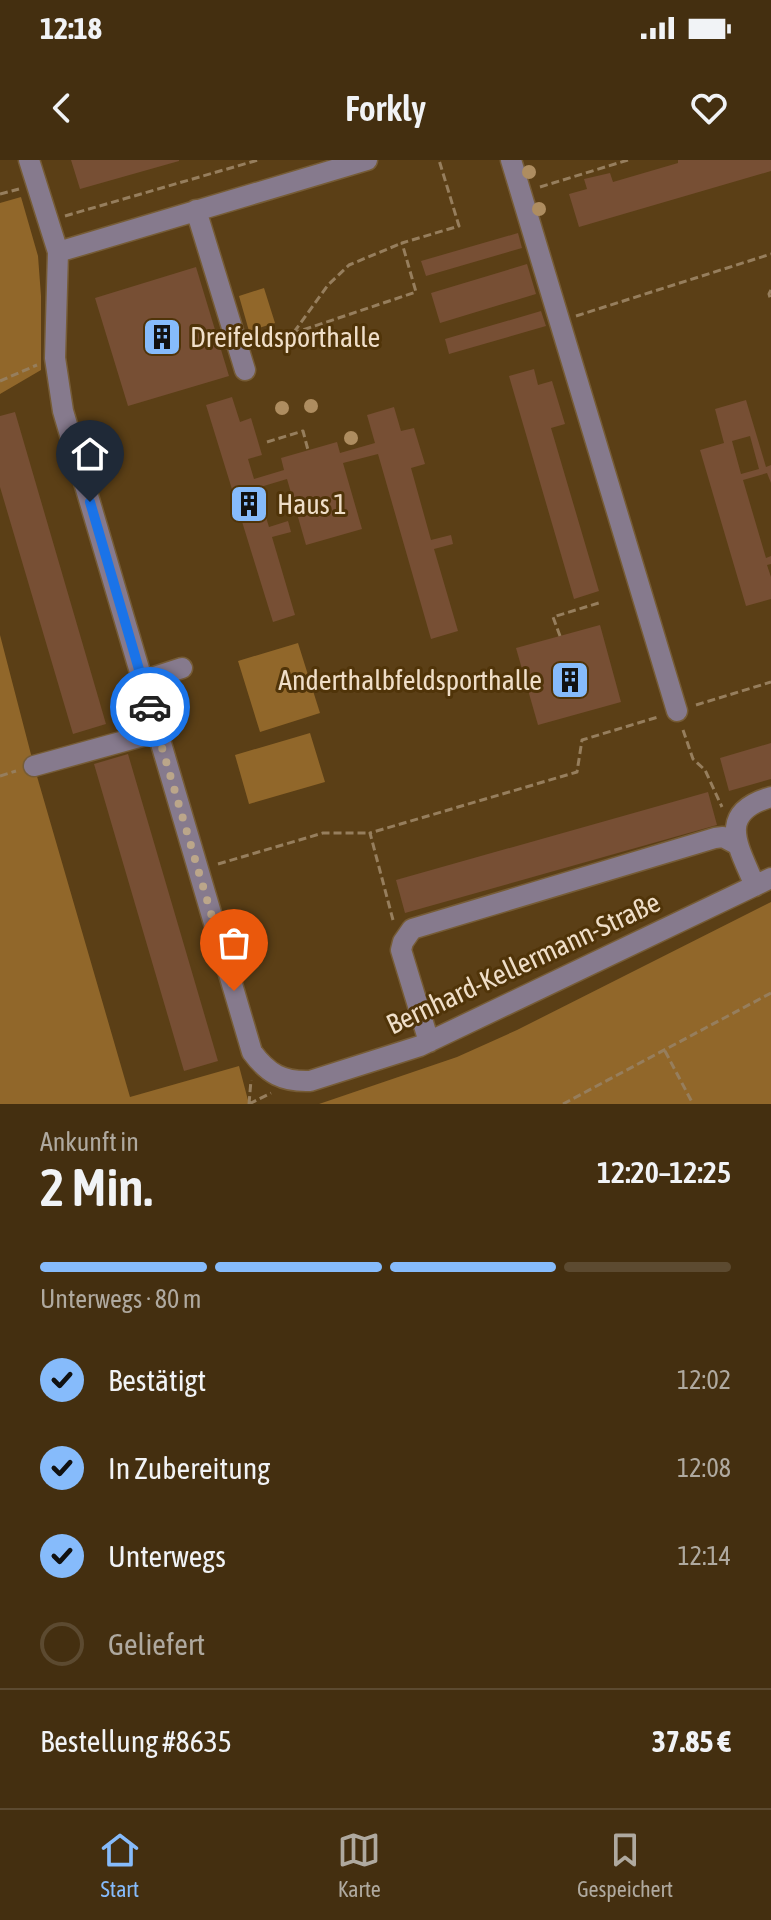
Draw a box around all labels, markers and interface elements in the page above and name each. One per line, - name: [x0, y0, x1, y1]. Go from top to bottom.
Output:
- text: 12:18: [40, 11, 102, 45]
- icon: back: [40, 86, 84, 130]
- icon: heart: [687, 86, 731, 130]
- text: Forkly: [345, 87, 426, 129]
- building icon: Dreifeldsporthalle: [141, 316, 183, 358]
- place label: Dreifeldsporthalle: [190, 321, 380, 353]
- pin: [56, 420, 124, 502]
- icon: home: [68, 432, 112, 476]
- building icon: Haus 1: [228, 483, 270, 525]
- place label: Haus 1: [277, 488, 347, 520]
- building icon: Anderthalbfeldsporthalle: [549, 659, 591, 701]
- place label: Anderthalbfeldsporthalle: [278, 664, 542, 696]
- courier: [110, 667, 190, 747]
- icon: car: [128, 685, 172, 729]
- street label: Bernhard-Kellermann-Straße: [381, 886, 665, 1040]
- pin: [200, 909, 268, 991]
- icon: bag: [212, 921, 256, 965]
- text: Ankunft in: [40, 1127, 139, 1157]
- text: 12:20–12:25: [597, 1155, 731, 1189]
- text: 2 Min.: [40, 1157, 153, 1217]
- text: Unterwegs · 80 m: [40, 1284, 202, 1314]
- icon: check: [40, 1358, 84, 1402]
- text: Bestätigt: [108, 1363, 206, 1397]
- text: 12:02: [677, 1365, 731, 1395]
- icon: check: [40, 1446, 84, 1490]
- text: In Zubereitung: [108, 1451, 270, 1485]
- text: 12:08: [677, 1453, 731, 1483]
- icon: check: [40, 1534, 84, 1578]
- text: Unterwegs: [108, 1539, 226, 1573]
- text: 12:14: [677, 1541, 731, 1571]
- text: Geliefert: [108, 1627, 205, 1661]
- text: Bestellung #8635: [40, 1724, 232, 1758]
- text: 37.85 €: [652, 1724, 731, 1758]
- tab: Start: [98, 1828, 142, 1902]
- tab: Karte: [337, 1828, 381, 1902]
- tab: Gespeichert: [577, 1828, 673, 1902]

